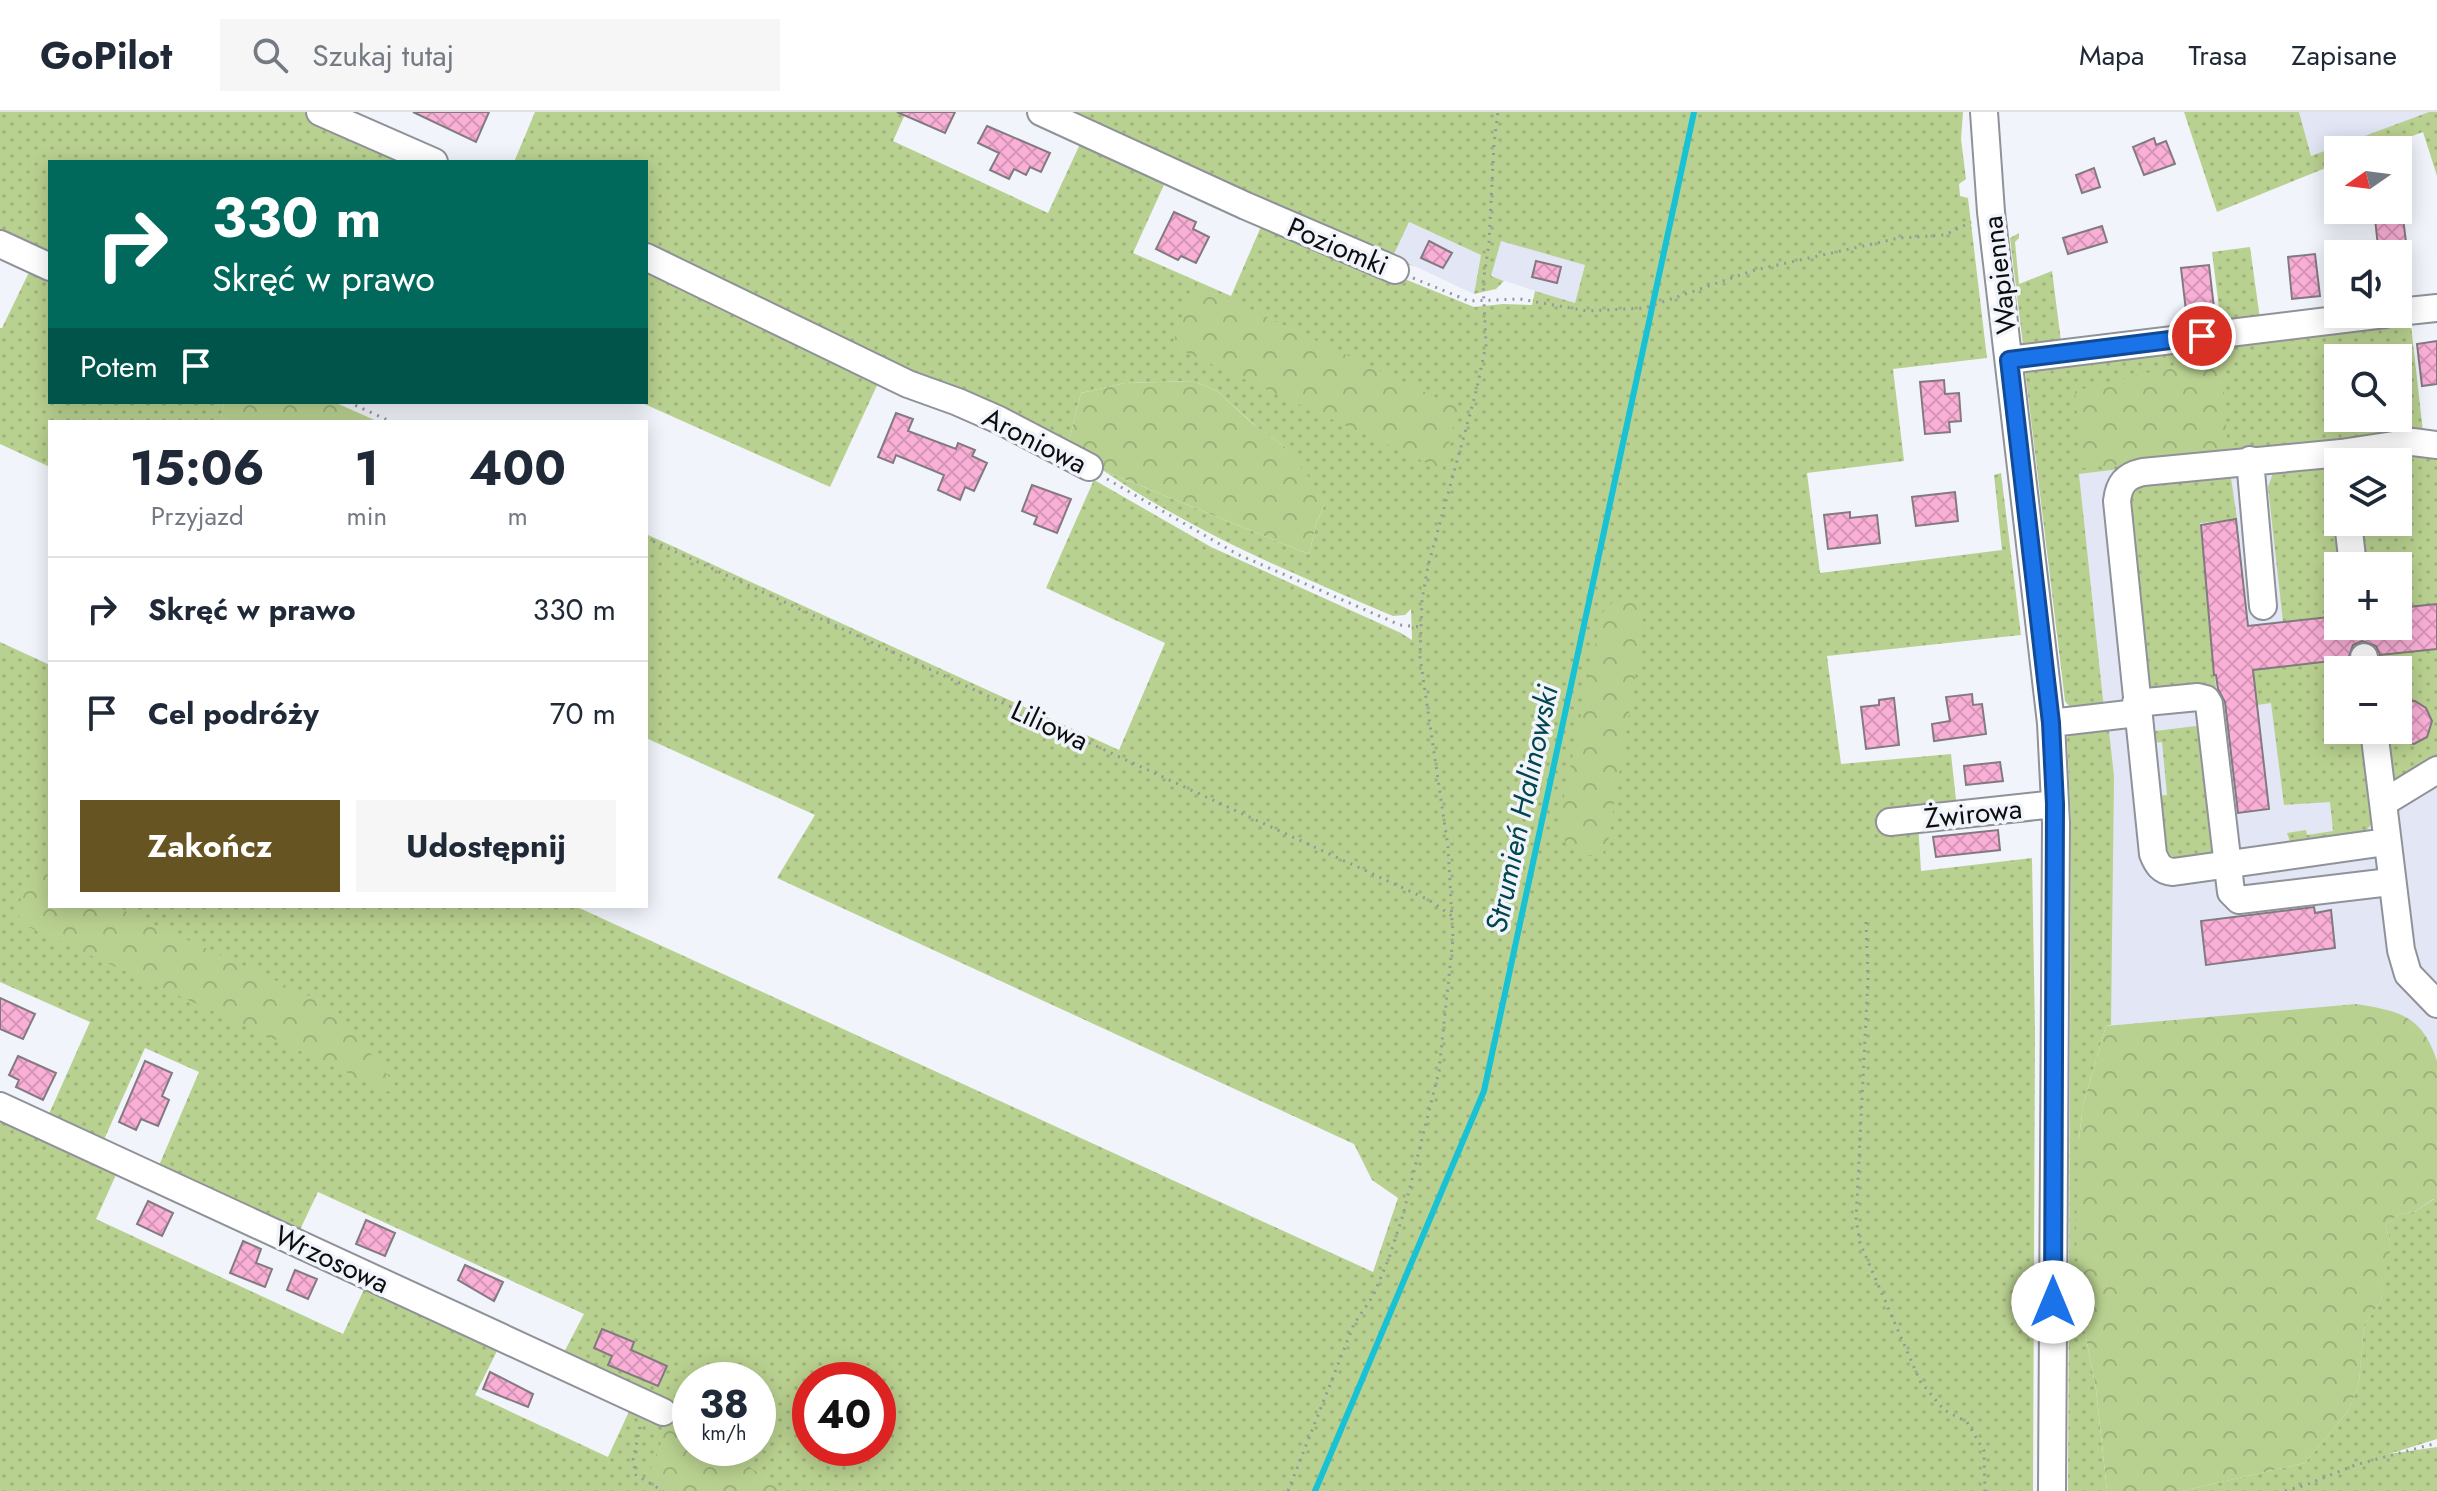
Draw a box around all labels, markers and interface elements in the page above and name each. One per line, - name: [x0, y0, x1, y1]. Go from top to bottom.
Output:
- search box: [220, 19, 780, 91]
- text: GoPilot: [40, 28, 172, 83]
- icon: search: [248, 33, 292, 77]
- text: Szukaj tutaj: [312, 34, 454, 77]
- text: Mapa: [2079, 35, 2145, 76]
- text: Trasa: [2189, 35, 2247, 76]
- text: Zapisane: [2291, 35, 2397, 76]
- north arrow: [2324, 136, 2412, 224]
- map controls: [2324, 136, 2412, 744]
- text: 330 m: [212, 177, 381, 258]
- icon: right: [80, 192, 184, 296]
- street label: Poziomki: [1281, 207, 1395, 286]
- street label: Wapienna: [1972, 213, 2027, 336]
- button: sound: [2324, 240, 2412, 328]
- text: Skręć w prawo: [212, 252, 435, 304]
- pin: [2168, 302, 2236, 370]
- icon: arrive: [2180, 314, 2224, 358]
- icon: arrive: [174, 344, 218, 388]
- button: search: [2324, 344, 2412, 432]
- text: Potem: [80, 345, 158, 388]
- street label: Aroniowa: [975, 397, 1094, 484]
- text: 15:06: [130, 434, 265, 503]
- text: 1: [355, 434, 379, 503]
- text: 400: [469, 434, 566, 503]
- button: layers: [2324, 448, 2412, 536]
- text: Przyjazd: [151, 497, 244, 535]
- text: min: [346, 497, 387, 535]
- text: m: [507, 497, 528, 535]
- button: +: [2324, 552, 2412, 640]
- icon: right: [80, 587, 124, 631]
- text: Skręć w prawo: [148, 588, 356, 631]
- text: 330 m: [533, 588, 616, 631]
- button: −: [2324, 656, 2412, 744]
- water label: Strumień Halinowski: [1474, 681, 1569, 937]
- street label: Liliowa: [1004, 690, 1095, 761]
- icon: arrive: [80, 691, 124, 735]
- text: Cel podróży: [148, 692, 319, 735]
- text: 70 m: [550, 692, 616, 735]
- street label: Żwirowa: [1922, 788, 2024, 839]
- button: Zakończ: [80, 800, 340, 892]
- button: Udostępnij: [356, 800, 616, 892]
- street label: Wrzosowa: [268, 1215, 396, 1304]
- position arrow: [2011, 1260, 2095, 1344]
- speed limit sign: 40: [792, 1362, 896, 1466]
- text: 38: [699, 1375, 749, 1433]
- text: km/h: [701, 1419, 747, 1448]

